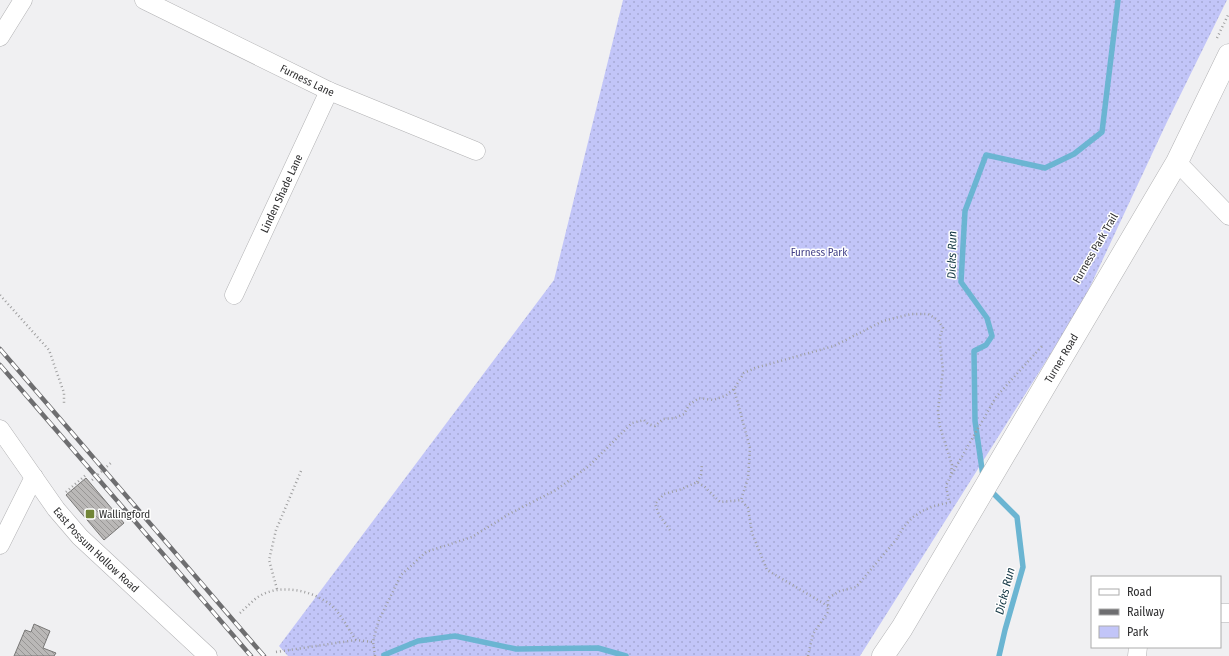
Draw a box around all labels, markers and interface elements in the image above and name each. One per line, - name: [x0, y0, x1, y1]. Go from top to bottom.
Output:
- street label: Furness Lane: [278, 62, 336, 99]
- street label: Linden Shade Lane: [258, 152, 306, 235]
- street label: Furness Park Trail: [1070, 211, 1121, 286]
- water label: Dicks Run: [945, 231, 959, 279]
- park label: Furness Park: [791, 246, 848, 259]
- street label: Turner Road: [1042, 332, 1081, 385]
- street label: East Possum Hollow Road: [50, 505, 141, 595]
- marker: Wallingford: [84, 508, 96, 520]
- place label: Wallingford: [99, 508, 150, 521]
- water label: Dicks Run: [992, 566, 1018, 616]
- legend: [1091, 576, 1221, 648]
- text: Road: [1127, 585, 1152, 599]
- text: Railway: [1127, 605, 1165, 619]
- text: Park: [1127, 625, 1149, 639]

